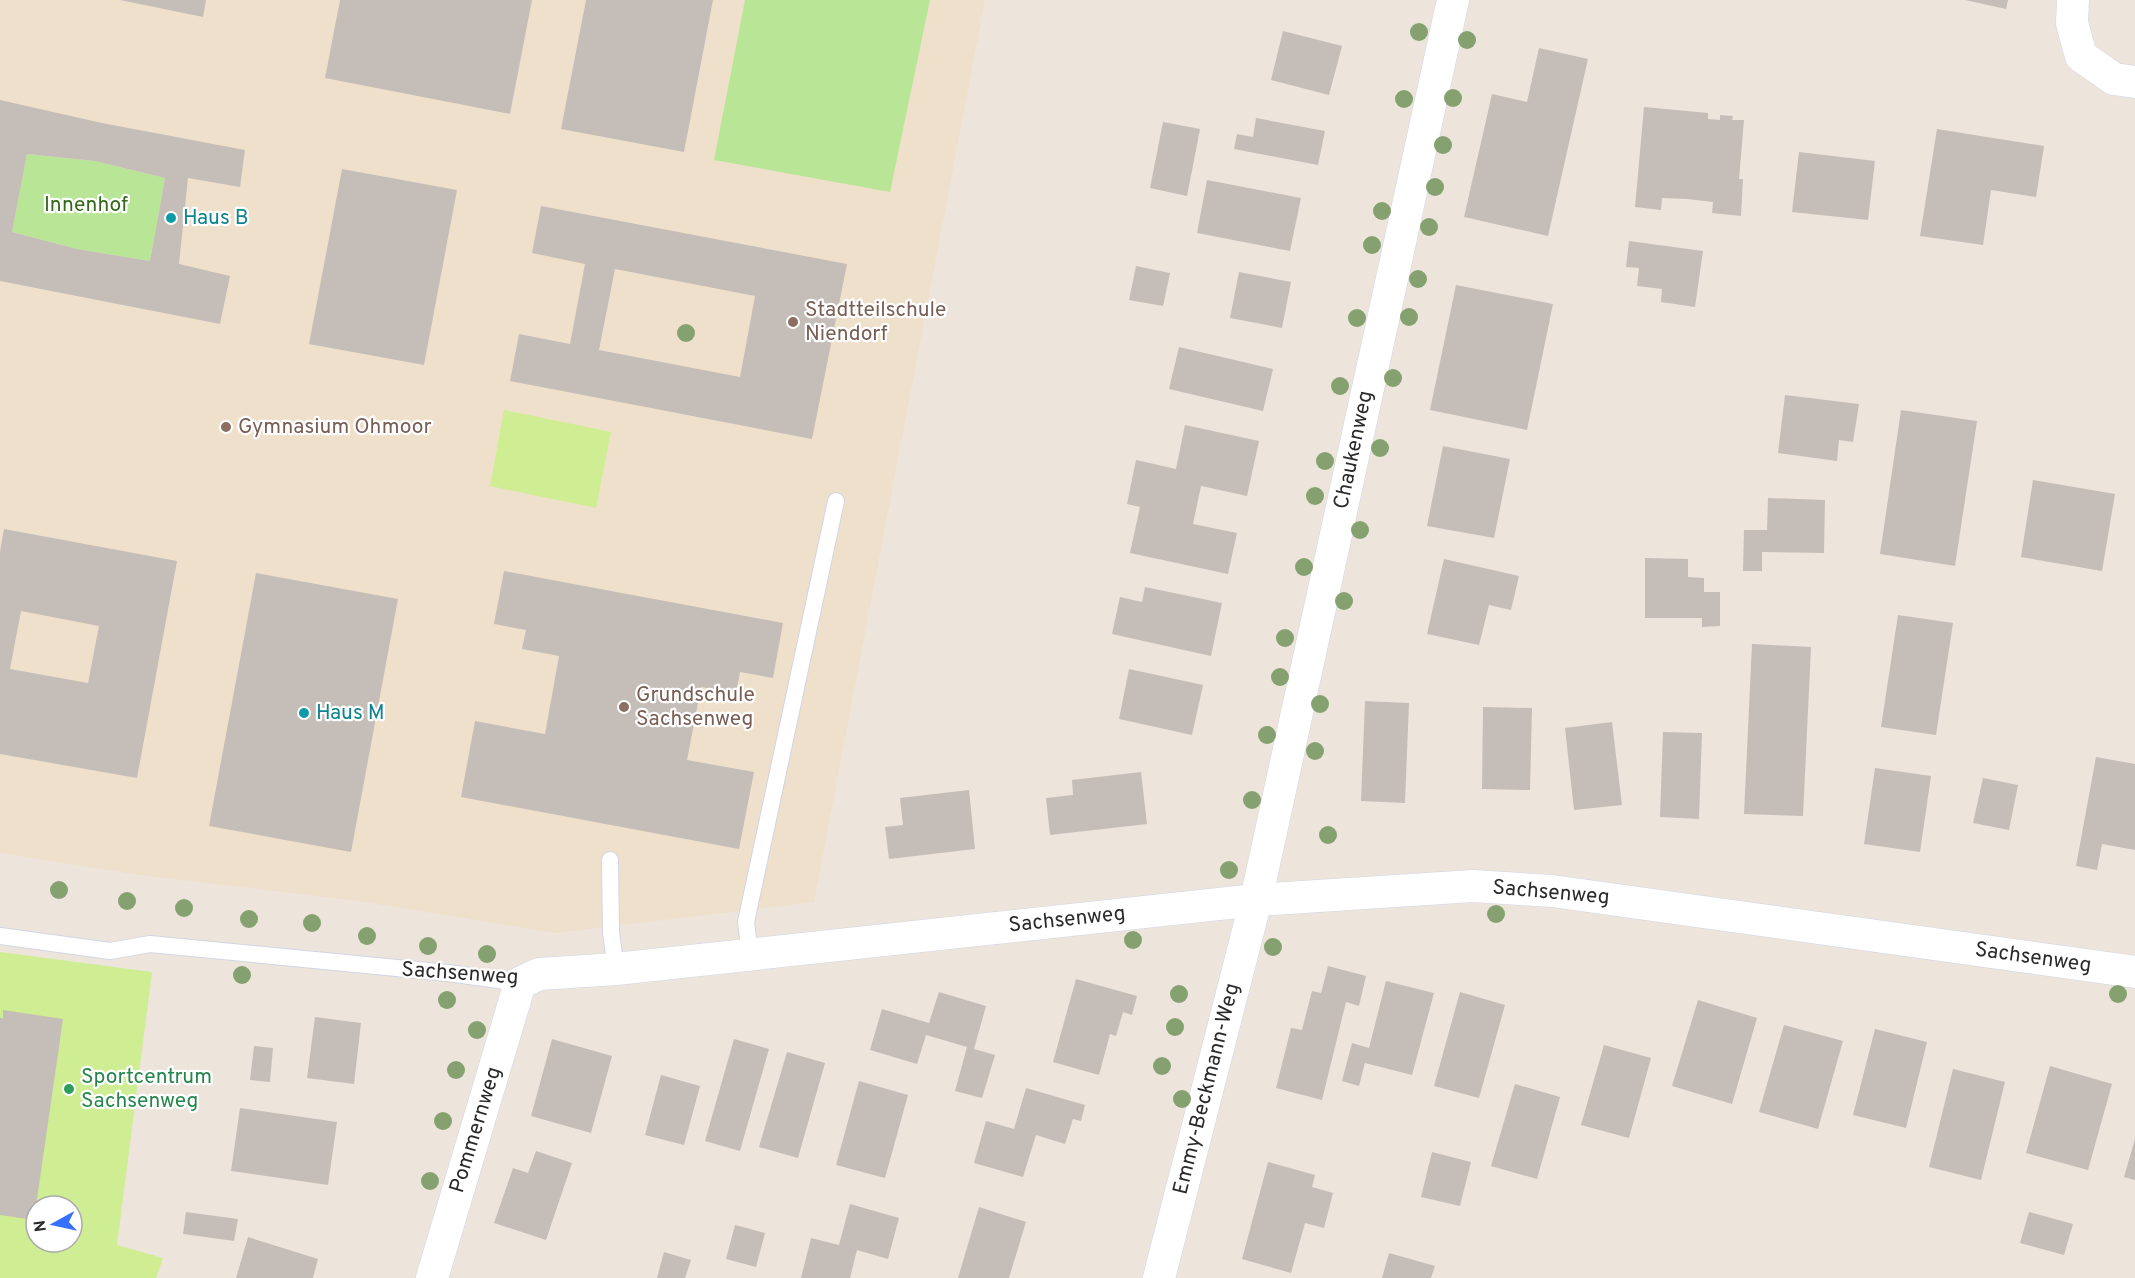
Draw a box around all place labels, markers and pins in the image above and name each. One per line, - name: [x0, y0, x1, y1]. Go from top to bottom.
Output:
- place label: Haus B: [183, 205, 249, 232]
- marker: Haus B: [164, 211, 178, 225]
- place label: Stadtteilschule Niendorf: [805, 297, 946, 348]
- marker: Stadtteilschule Niendorf: [786, 315, 800, 329]
- place label: Gymnasium Ohmoor: [238, 414, 432, 441]
- marker: Gymnasium Ohmoor: [219, 420, 233, 434]
- place label: Grundschule Sachsenweg: [636, 682, 755, 733]
- place label: Haus M: [316, 700, 385, 727]
- marker: Grundschule Sachsenweg: [617, 700, 631, 714]
- marker: Haus M: [297, 706, 311, 720]
- place label: Sportcentrum Sachsenweg: [81, 1064, 212, 1115]
- marker: Sportcentrum Sachsenweg: [62, 1082, 76, 1096]

